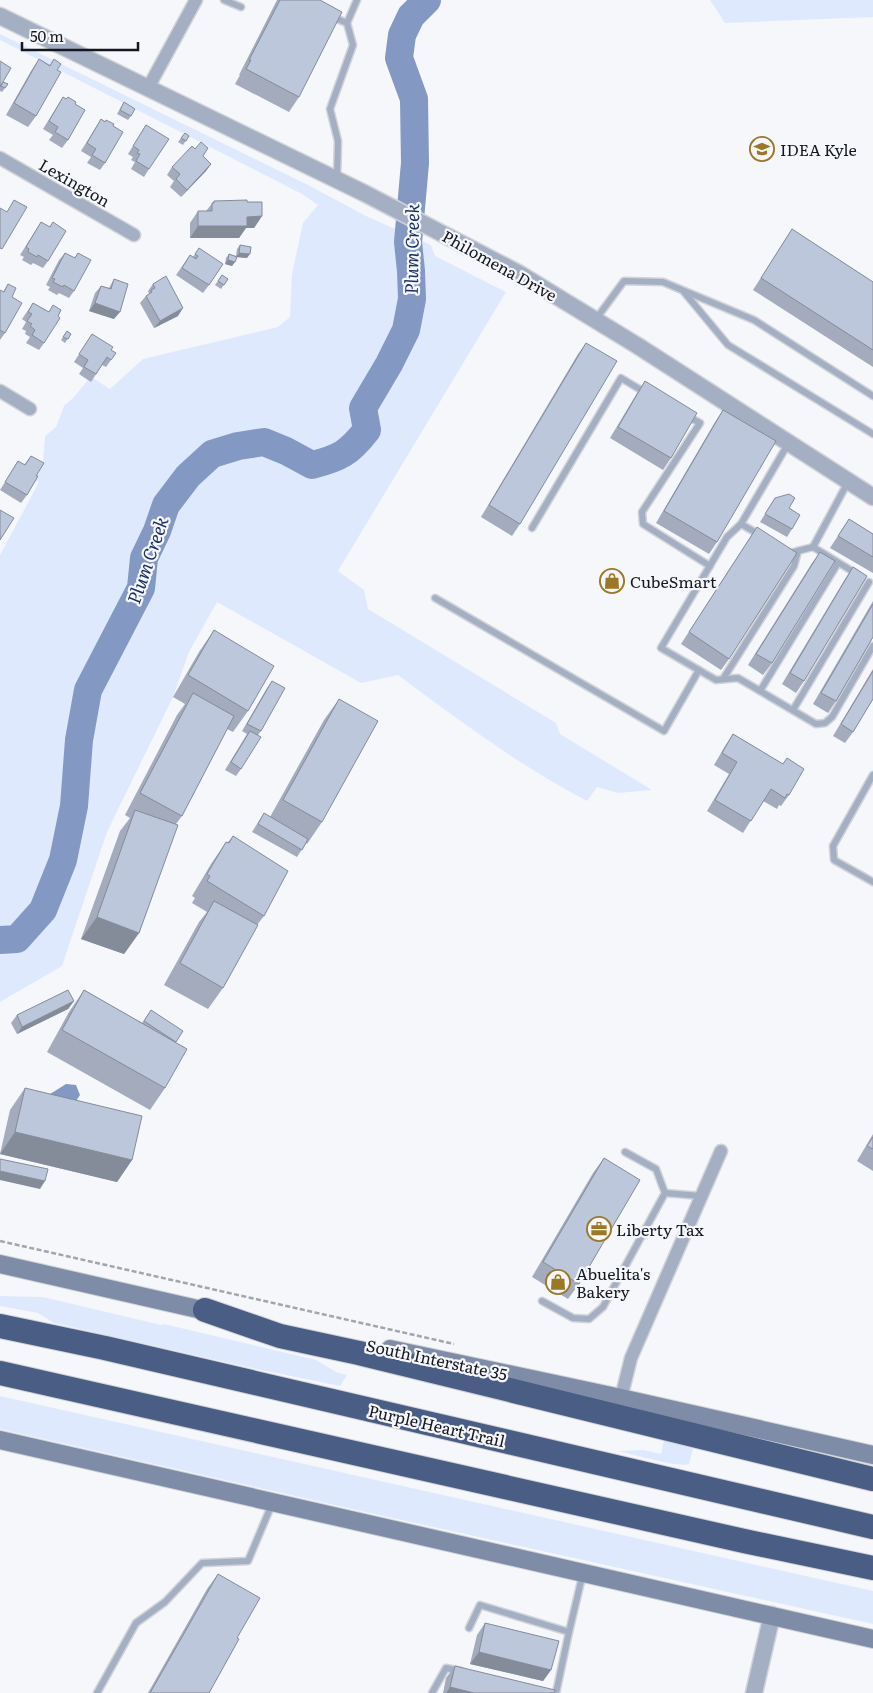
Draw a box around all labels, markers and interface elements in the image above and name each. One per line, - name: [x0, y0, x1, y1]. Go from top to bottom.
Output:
- scale bar: [22, 20, 139, 52]
- text: 50 m: [30, 24, 64, 47]
- school or university icon: IDEA Kyle: [749, 136, 775, 162]
- place label: IDEA Kyle: [780, 137, 857, 161]
- street label: Lexington: [35, 152, 115, 212]
- water label: Plum Creek: [397, 203, 425, 295]
- street label: Philomena Drive: [438, 223, 562, 307]
- water label: Plum Creek: [119, 513, 175, 607]
- shop icon: CubeSmart: [599, 568, 625, 594]
- place label: CubeSmart: [630, 569, 717, 593]
- office icon: Liberty Tax: [586, 1216, 612, 1242]
- place label: Liberty Tax: [616, 1217, 705, 1241]
- place label: Abuelita's Bakery: [576, 1261, 650, 1303]
- shop icon: Abuelita's Bakery: [545, 1269, 571, 1295]
- street label: South Interstate 35: [364, 1332, 510, 1386]
- street label: Purple Heart Trail: [366, 1398, 508, 1452]

